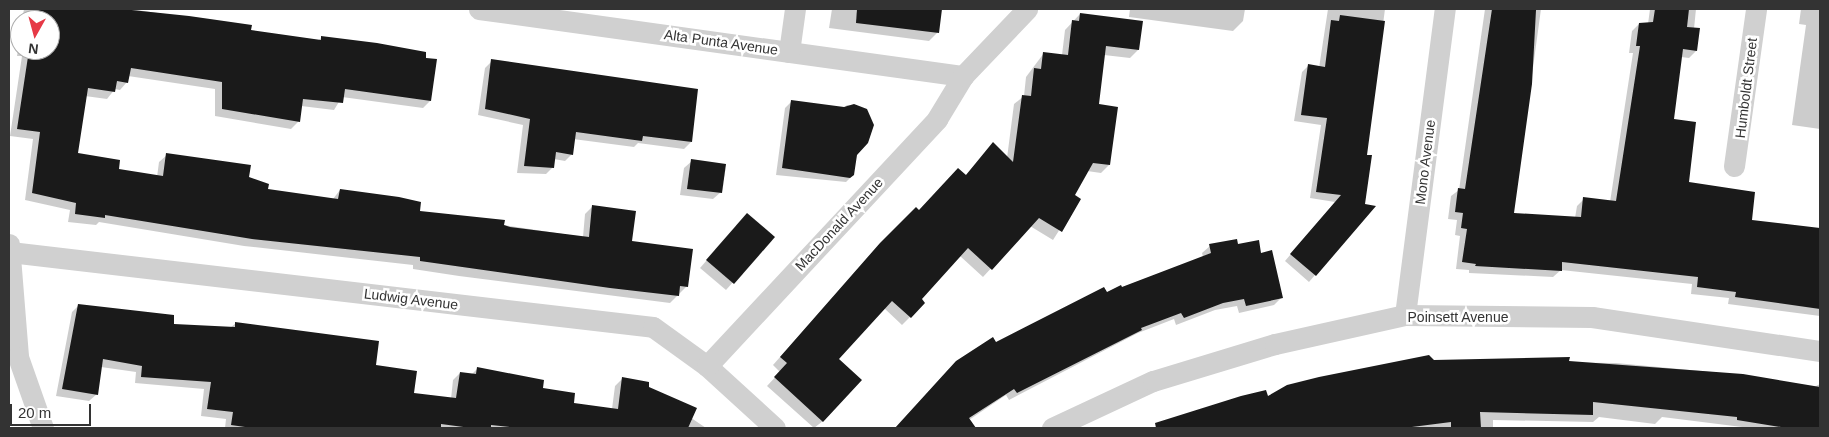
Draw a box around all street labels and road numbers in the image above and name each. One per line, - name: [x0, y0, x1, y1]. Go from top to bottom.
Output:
- street label: Alta Punta Avenue: [663, 26, 779, 58]
- street label: Humboldt Street: [1731, 37, 1761, 139]
- street label: Mono Avenue: [1411, 118, 1439, 206]
- street label: MacDonald Avenue: [791, 174, 887, 274]
- street label: Ludwig Avenue: [363, 285, 459, 313]
- street label: Poinsett Avenue: [1407, 309, 1509, 325]

